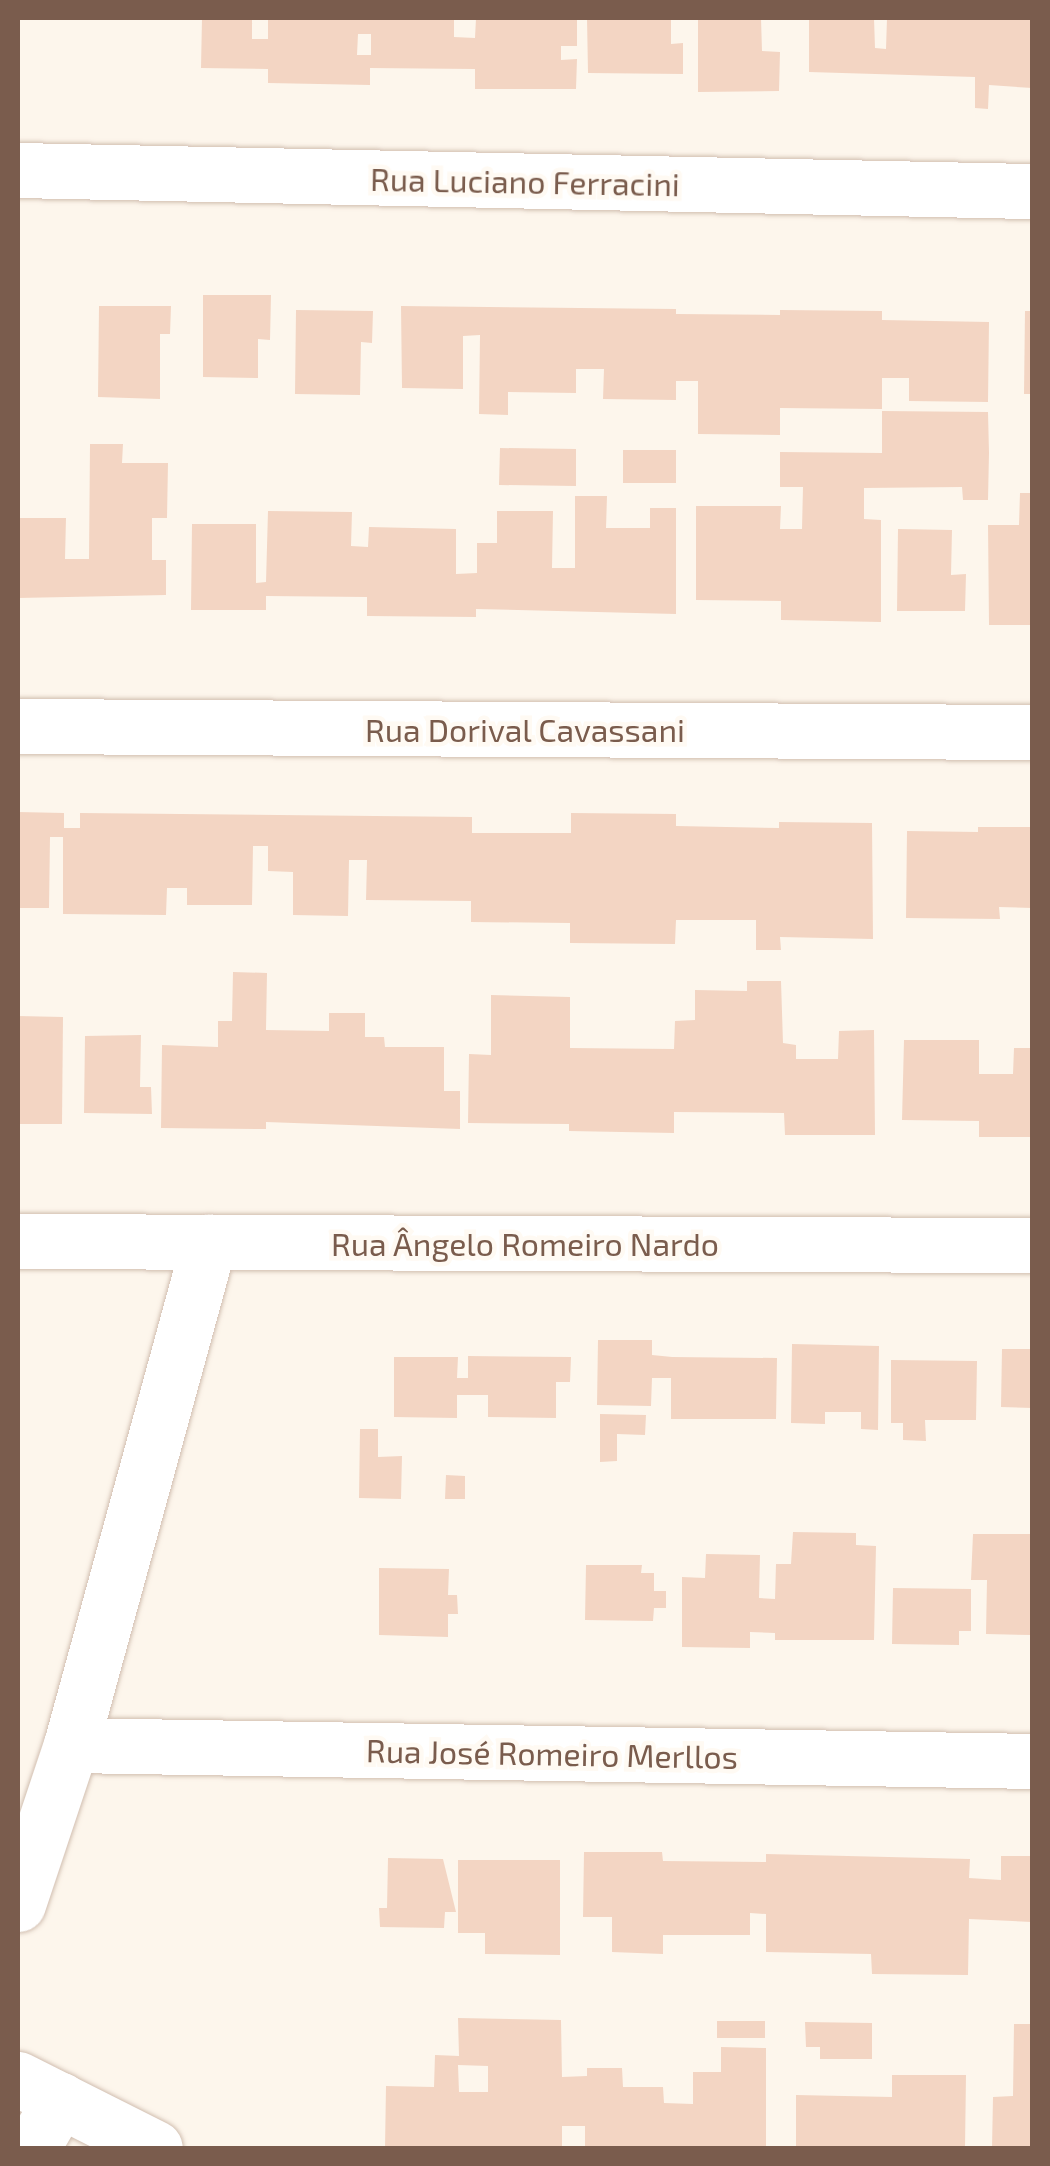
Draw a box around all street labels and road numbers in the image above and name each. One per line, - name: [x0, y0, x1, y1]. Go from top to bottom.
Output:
- street label: Rua Luciano Ferracini: [370, 159, 680, 203]
- street label: Rua Dorival Cavassani: [365, 710, 685, 748]
- street label: Rua Ângelo Romeiro Nardo: [331, 1224, 719, 1262]
- street label: Rua José Romeiro Merllos: [365, 1731, 739, 1775]

